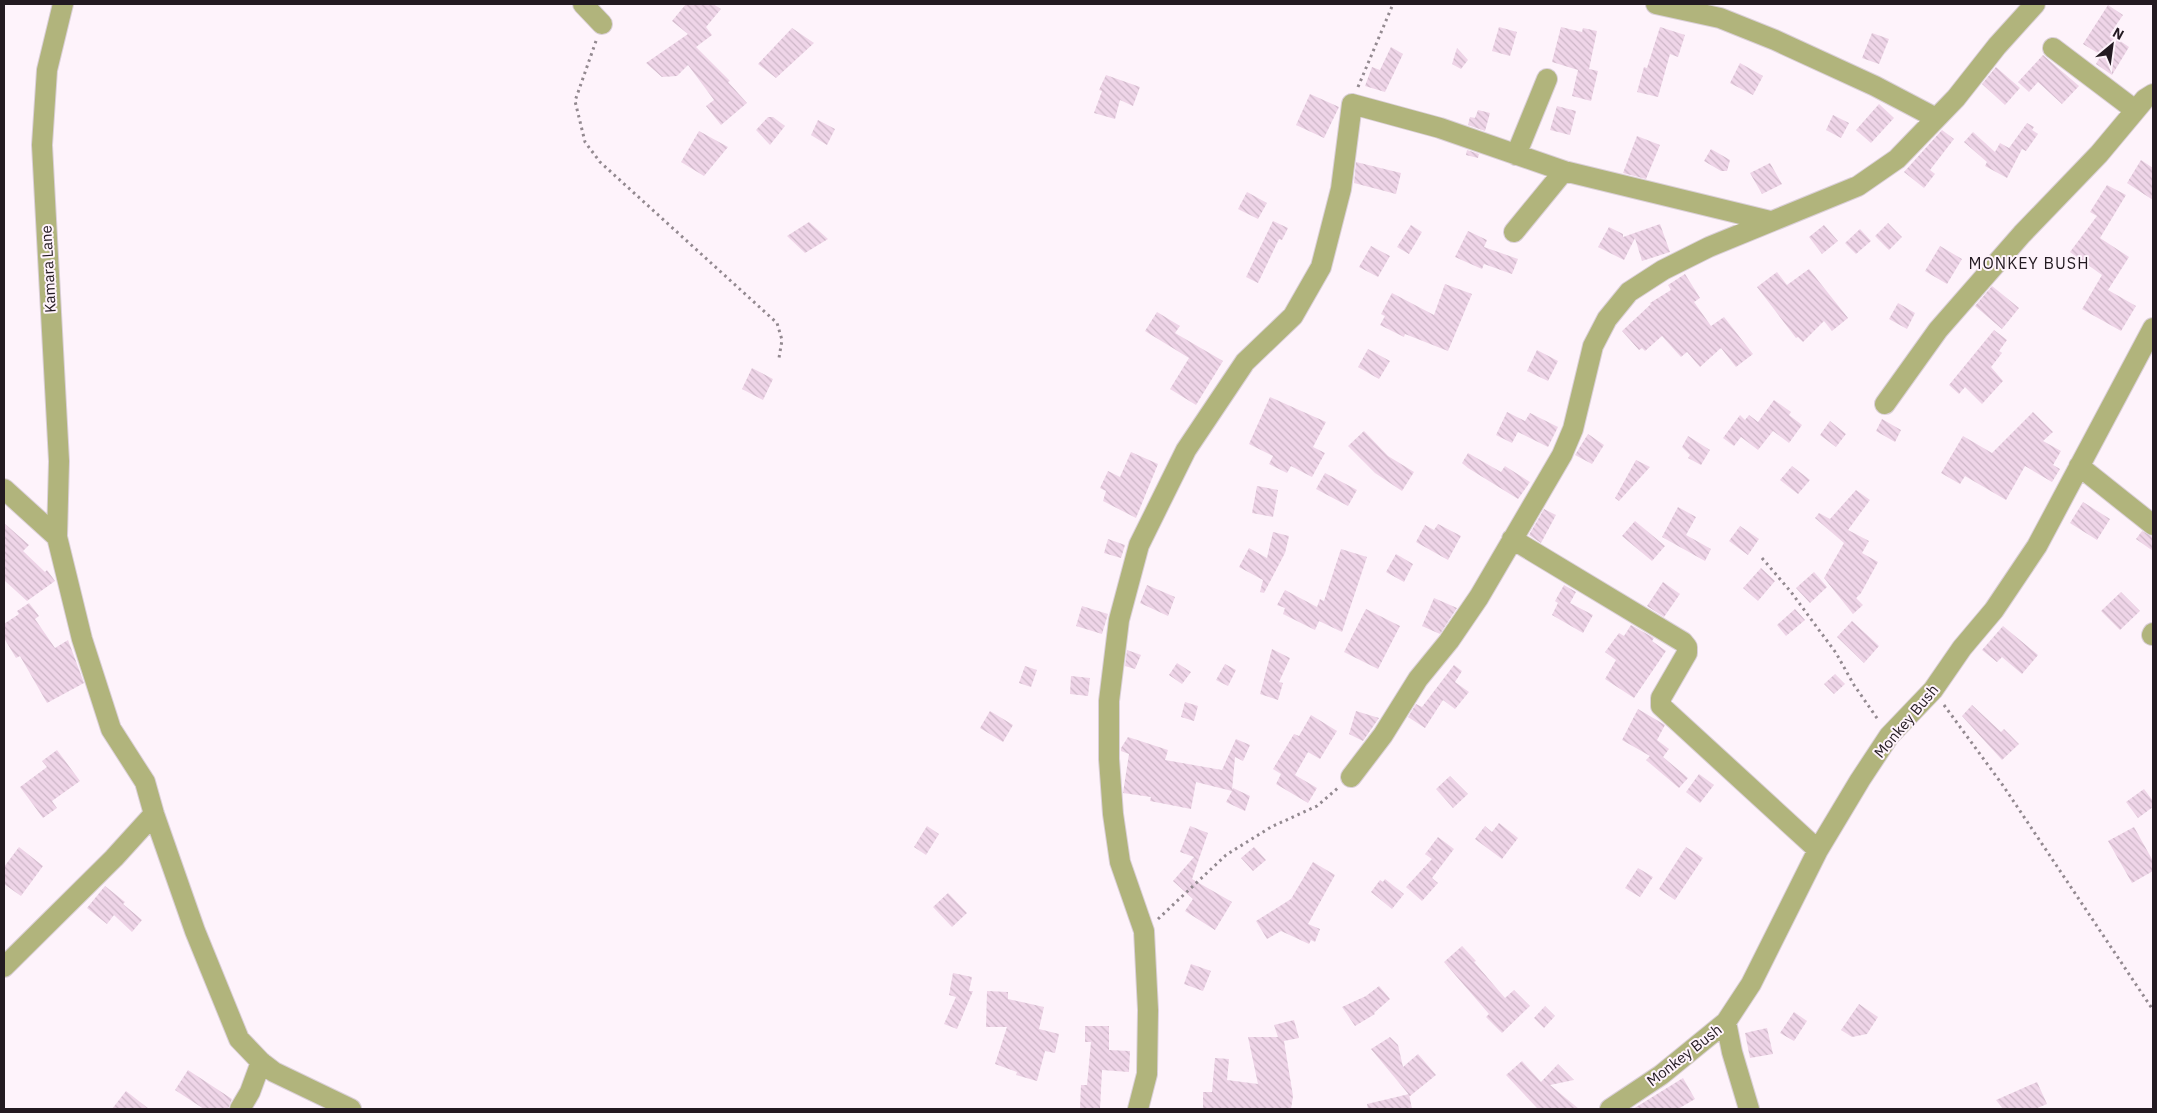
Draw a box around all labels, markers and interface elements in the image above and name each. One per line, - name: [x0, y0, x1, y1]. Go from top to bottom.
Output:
- north arrow: [2087, 20, 2137, 70]
- text: N: [2110, 23, 2127, 44]
- street label: Kamara Lane: [36, 225, 60, 313]
- district label: MONKEY BUSH: [1969, 253, 2089, 273]
- street label: Monkey Bush: [1870, 680, 1942, 762]
- street label: Monkey Bush: [1643, 1020, 1725, 1090]

